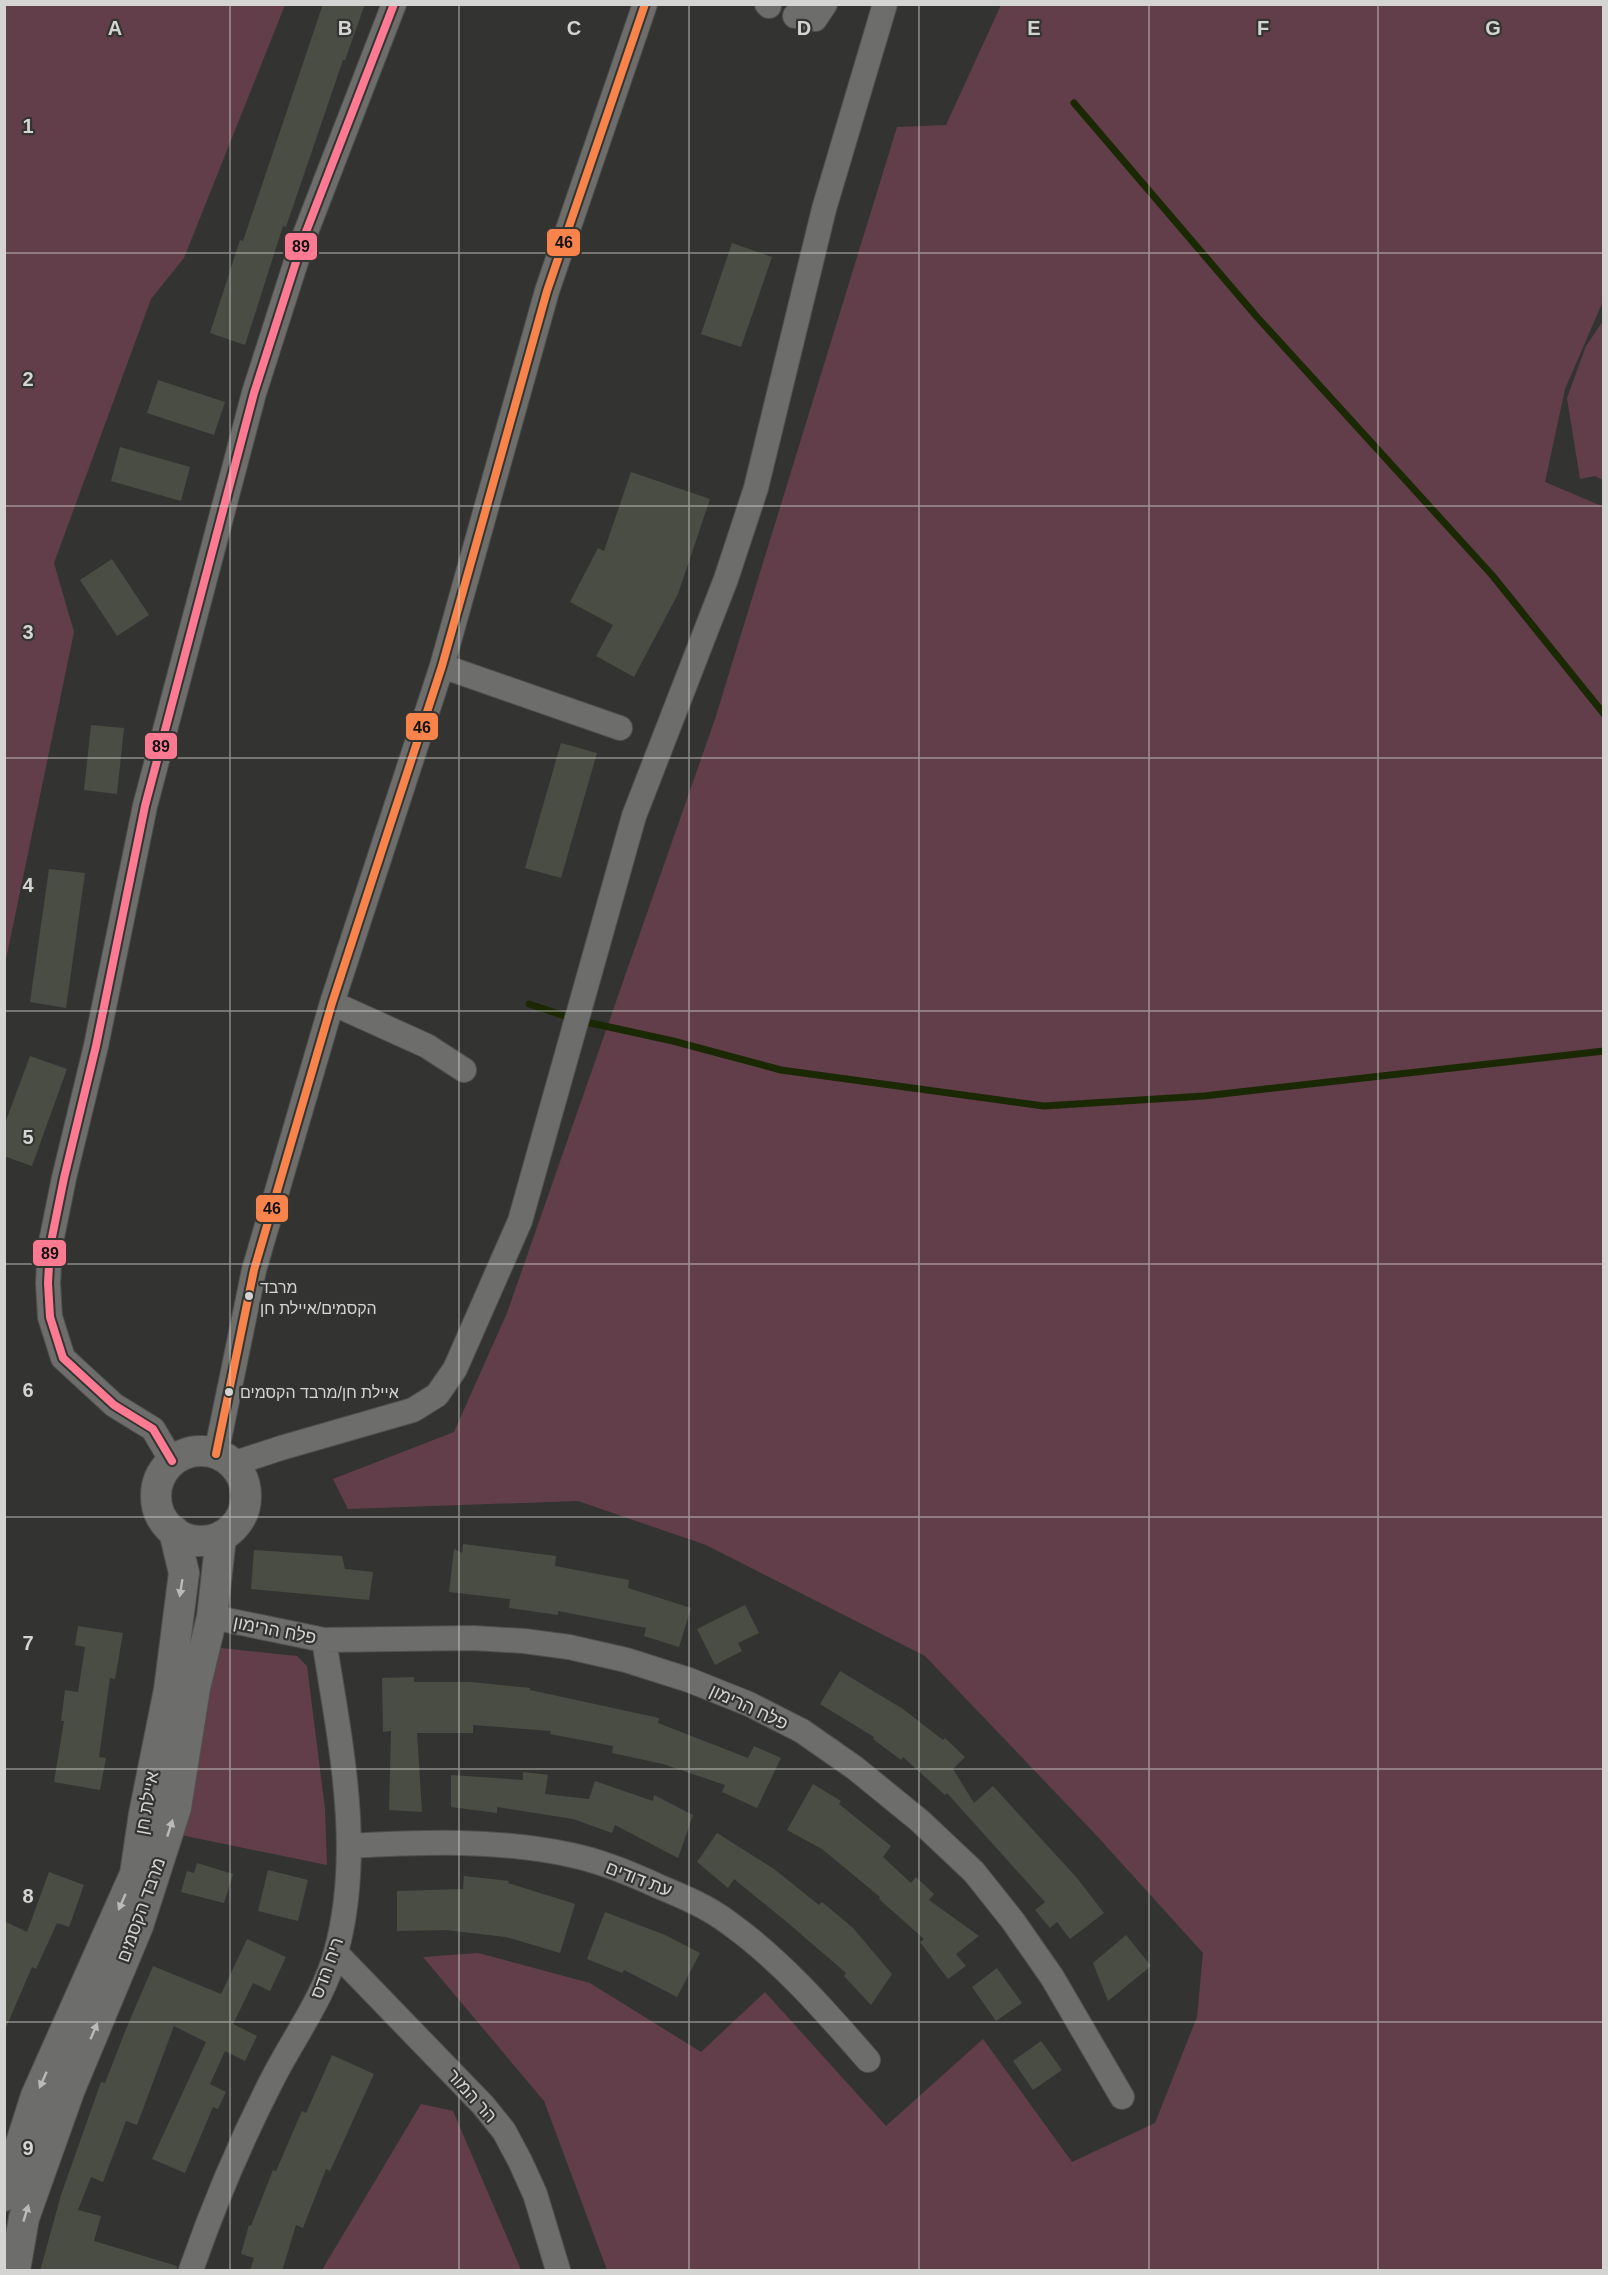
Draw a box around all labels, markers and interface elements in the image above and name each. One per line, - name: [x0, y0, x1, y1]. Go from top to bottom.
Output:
- text: A: [108, 17, 122, 39]
- text: B: [338, 17, 352, 39]
- text: C: [567, 17, 581, 39]
- text: D: [797, 17, 811, 39]
- text: E: [1027, 17, 1041, 39]
- text: F: [1257, 17, 1269, 39]
- text: G: [1485, 17, 1501, 39]
- text: 1: [22, 115, 34, 137]
- line badge: 46: [546, 228, 581, 257]
- line badge: 89: [284, 232, 318, 261]
- text: 46: [555, 234, 573, 251]
- text: 89: [292, 238, 310, 255]
- text: 2: [22, 368, 34, 390]
- text: 3: [22, 621, 34, 643]
- line badge: 46: [405, 712, 439, 741]
- text: 46: [413, 719, 431, 736]
- line badge: 89: [144, 732, 178, 760]
- text: 89: [152, 738, 170, 755]
- text: 4: [22, 874, 34, 896]
- text: 5: [22, 1126, 34, 1148]
- line badge: 46: [255, 1194, 289, 1223]
- text: 46: [263, 1200, 281, 1217]
- line badge: 89: [32, 1239, 67, 1267]
- text: 89: [41, 1245, 59, 1262]
- place label: מרבד הקסמים/איילת חן: [260, 1279, 377, 1317]
- marker: מרבד הקסמים/איילת חן: [243, 1290, 255, 1302]
- text: 6: [22, 1379, 34, 1401]
- place label: איילת חן/מרבד הקסמים: [240, 1384, 399, 1401]
- marker: איילת חן/מרבד הקסמים: [223, 1386, 235, 1398]
- one-way arrow: [177, 1579, 186, 1598]
- street label: פלח הרימון: [232, 1612, 318, 1648]
- text: 7: [22, 1632, 34, 1654]
- street label: פלח הרימון: [707, 1680, 791, 1734]
- street label: איילת חן: [132, 1769, 163, 1836]
- one-way arrow: [166, 1819, 175, 1837]
- street label: מרבד הקסמים: [113, 1855, 169, 1965]
- street label: עת דודים: [603, 1857, 675, 1901]
- text: 8: [22, 1885, 34, 1907]
- one-way arrow: [118, 1894, 127, 1911]
- street label: ריח הדס: [307, 1935, 347, 2001]
- one-way arrow: [89, 2021, 99, 2039]
- street label: הר המור: [443, 2065, 501, 2127]
- one-way arrow: [38, 2072, 48, 2090]
- text: 9: [22, 2137, 34, 2159]
- one-way arrow: [22, 2204, 31, 2222]

